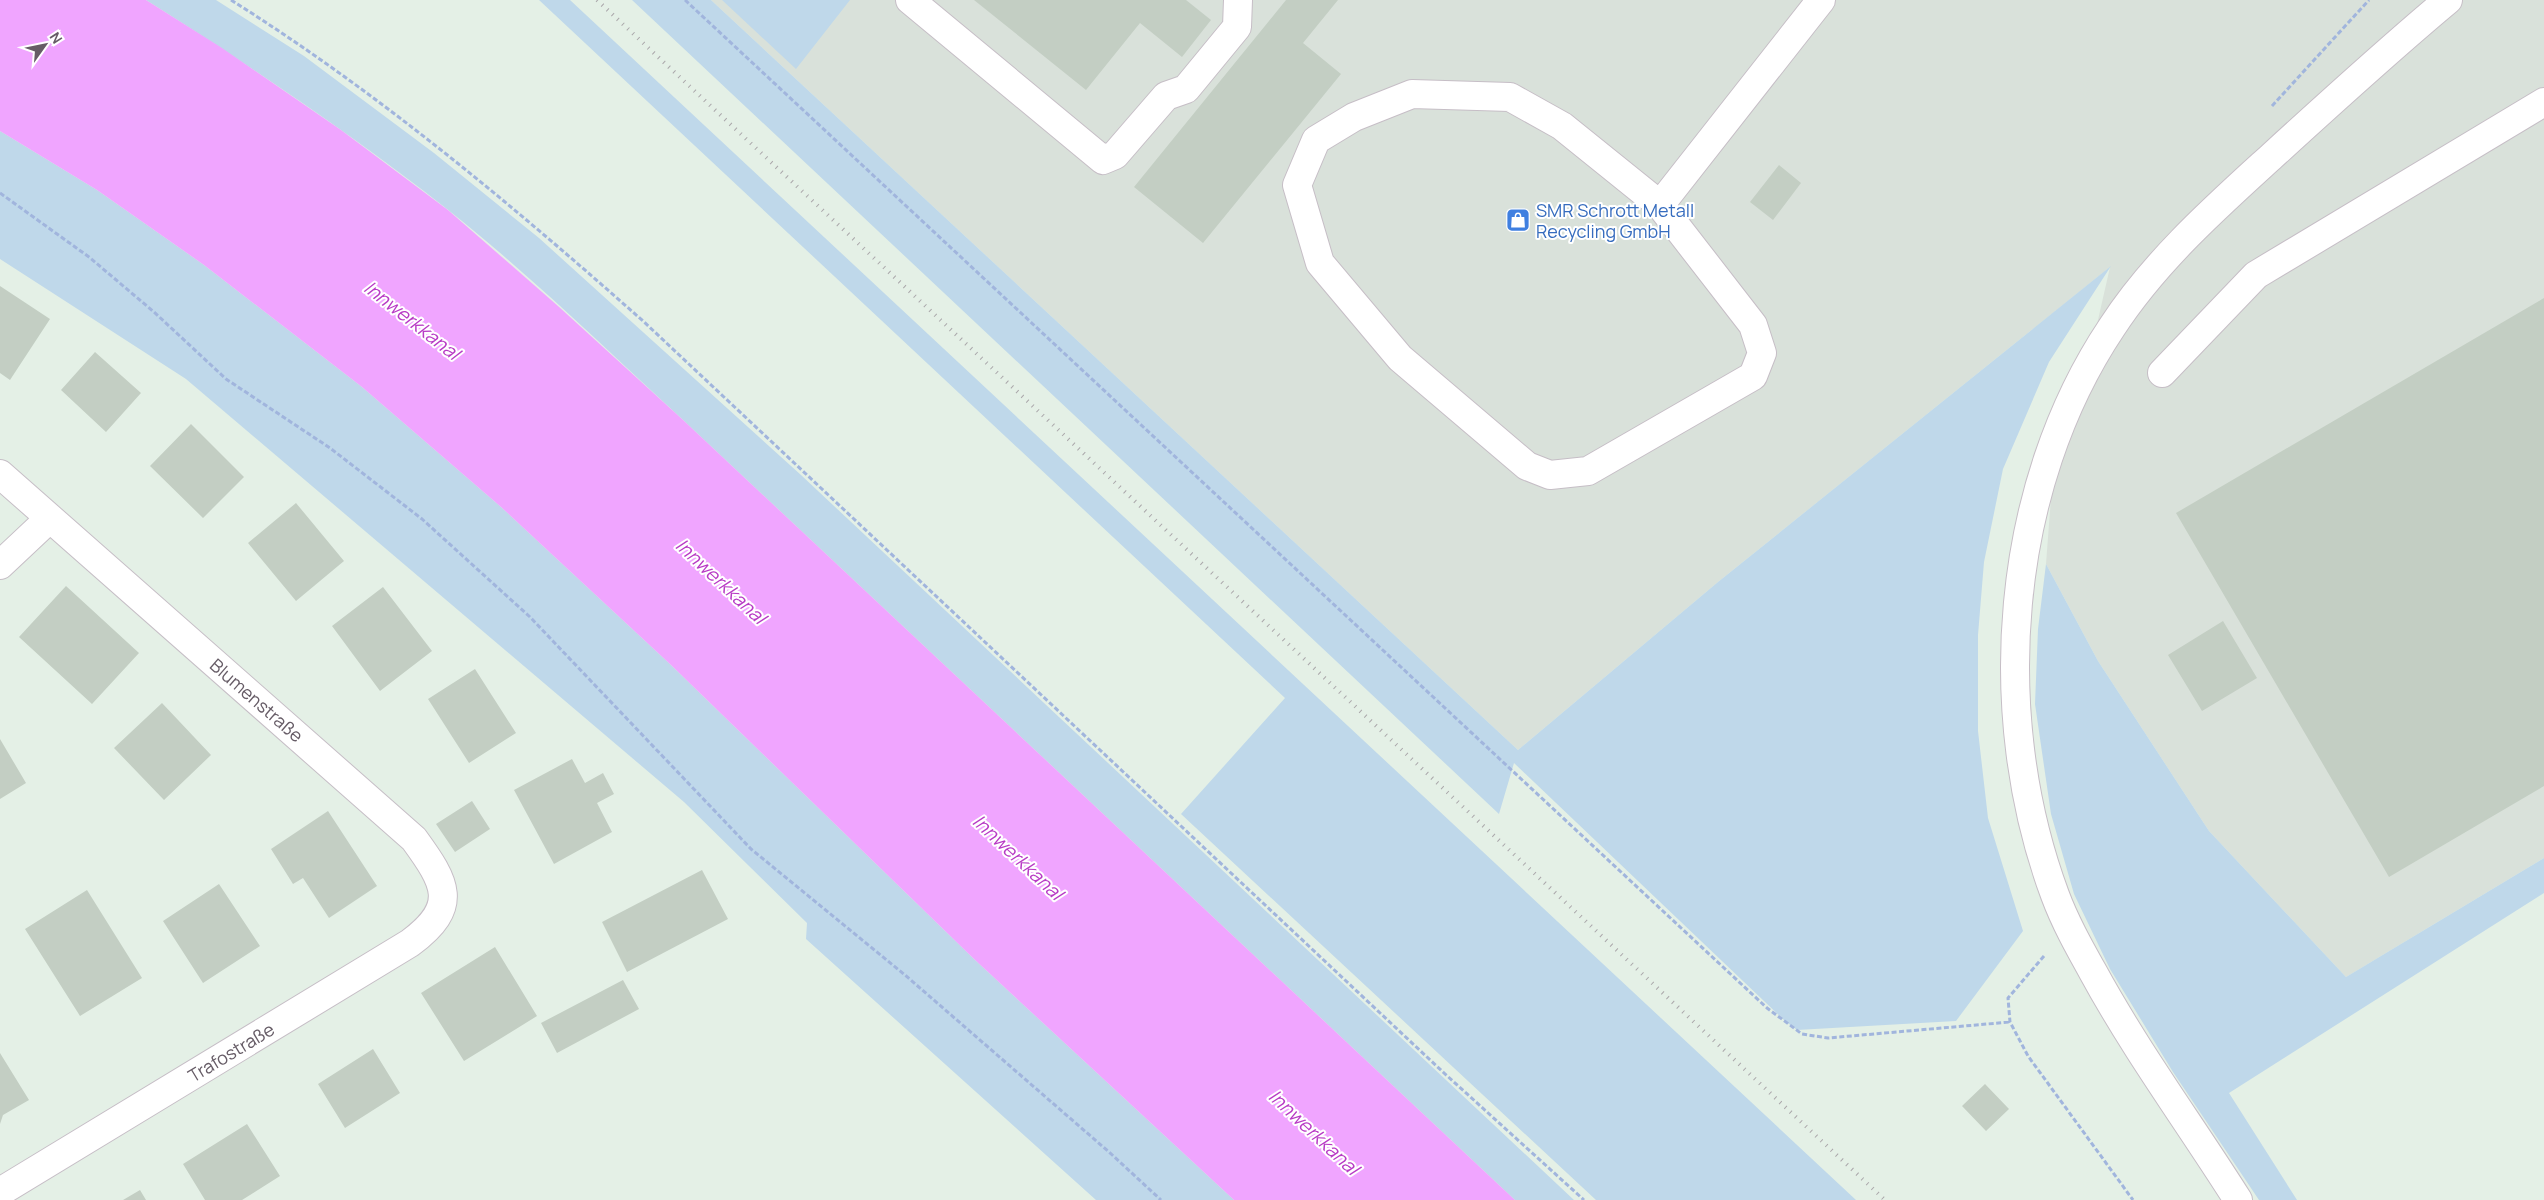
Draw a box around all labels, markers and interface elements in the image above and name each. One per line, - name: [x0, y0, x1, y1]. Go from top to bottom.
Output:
- north arrow: [20, 20, 70, 70]
- text: N: [46, 28, 67, 47]
- place label: SMR Schrott Metall Recycling GmbH: [1536, 198, 1694, 243]
- shop icon: SMR Schrott Metall Recycling GmbH: [1505, 207, 1531, 233]
- water label: Innwerkkanal: [359, 274, 467, 367]
- water label: Innwerkkanal: [670, 532, 774, 631]
- street label: Blumenstraße: [205, 653, 309, 747]
- water label: Innwerkkanal: [967, 808, 1071, 907]
- street label: Trafostraße: [183, 1017, 279, 1087]
- water label: Innwerkkanal: [1263, 1083, 1367, 1182]

